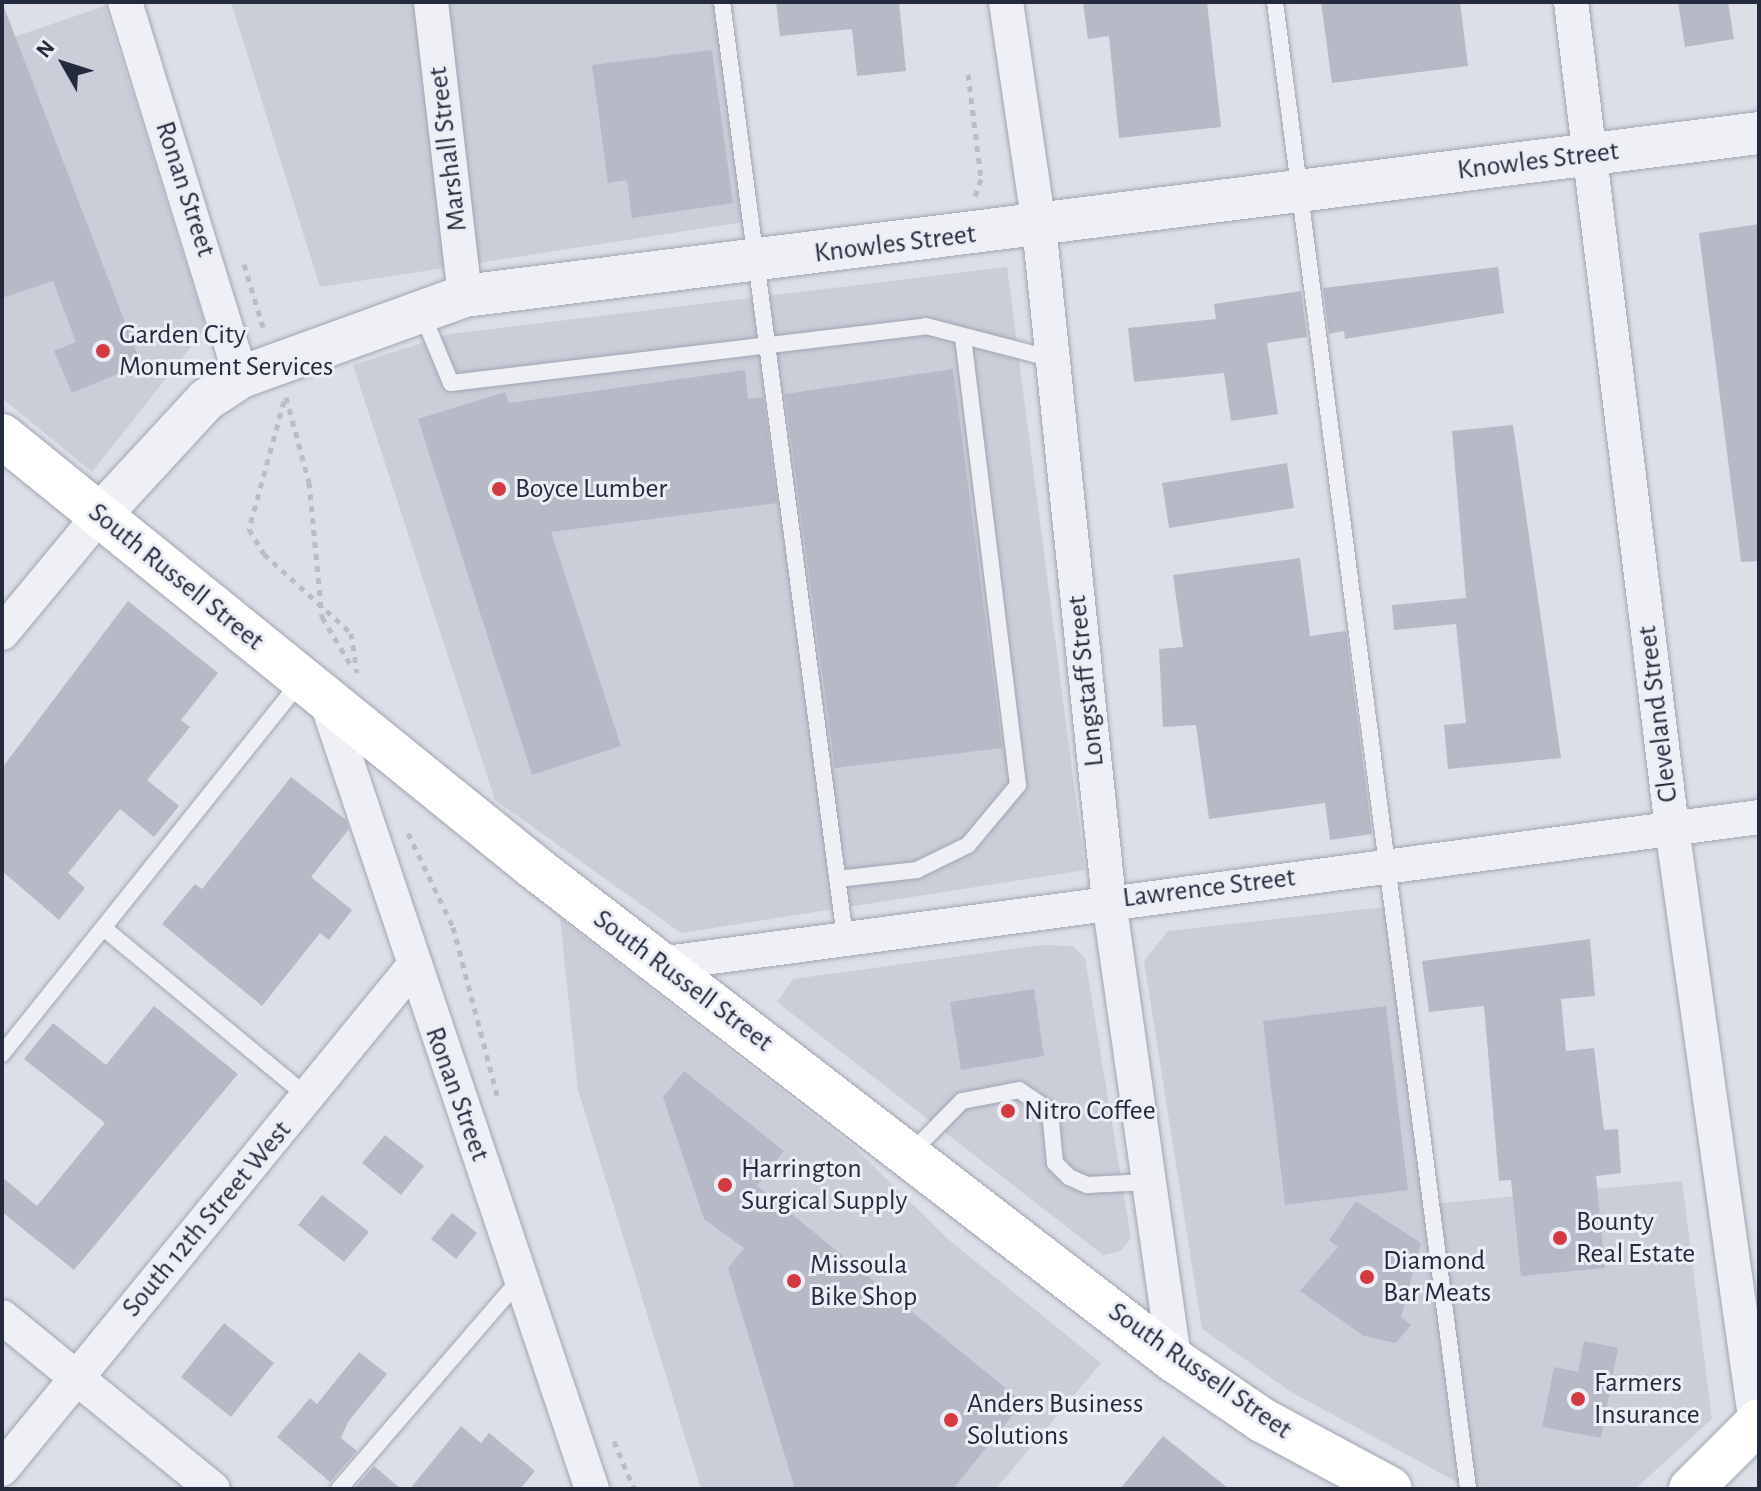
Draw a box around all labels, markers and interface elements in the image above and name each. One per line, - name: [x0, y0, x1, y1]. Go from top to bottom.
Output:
- north arrow: [24, 24, 104, 104]
- text: N: [32, 36, 59, 62]
- street label: Marshall Street: [421, 65, 475, 233]
- street label: Ronan Street: [147, 117, 223, 261]
- street label: Knowles Street: [1455, 134, 1621, 188]
- street label: Knowles Street: [812, 217, 978, 271]
- place label: Garden City Monument Services: [119, 318, 333, 384]
- marker: Garden City Monument Services: [94, 342, 112, 360]
- place label: Boyce Lumber: [515, 472, 667, 506]
- marker: Boyce Lumber: [490, 480, 508, 498]
- street label: South Russell Street: [81, 496, 271, 658]
- street label: Longstaff Street: [1060, 594, 1112, 768]
- street label: Cleveland Street: [1630, 624, 1686, 804]
- street label: Lawrence Street: [1121, 861, 1297, 915]
- street label: South Russell Street: [587, 903, 779, 1059]
- street label: Ronan Street: [417, 1022, 497, 1166]
- place label: Nitro Coffee: [1024, 1094, 1156, 1128]
- marker: Nitro Coffee: [999, 1102, 1017, 1120]
- street label: South 12th Street West: [115, 1114, 299, 1324]
- place label: Harrington Surgical Supply: [741, 1152, 907, 1218]
- marker: Harrington Surgical Supply: [716, 1176, 734, 1194]
- place label: Bounty Real Estate: [1576, 1205, 1695, 1271]
- marker: Bounty Real Estate: [1551, 1229, 1569, 1247]
- place label: Diamond Bar Meats: [1383, 1244, 1491, 1310]
- place label: Missoula Bike Shop: [810, 1248, 917, 1314]
- marker: Diamond Bar Meats: [1358, 1268, 1376, 1286]
- marker: Missoula Bike Shop: [785, 1272, 803, 1290]
- street label: South Russell Street: [1102, 1295, 1298, 1447]
- place label: Farmers Insurance: [1594, 1366, 1700, 1432]
- place label: Anders Business Solutions: [967, 1387, 1143, 1453]
- marker: Farmers Insurance: [1569, 1390, 1587, 1408]
- marker: Anders Business Solutions: [942, 1411, 960, 1429]

